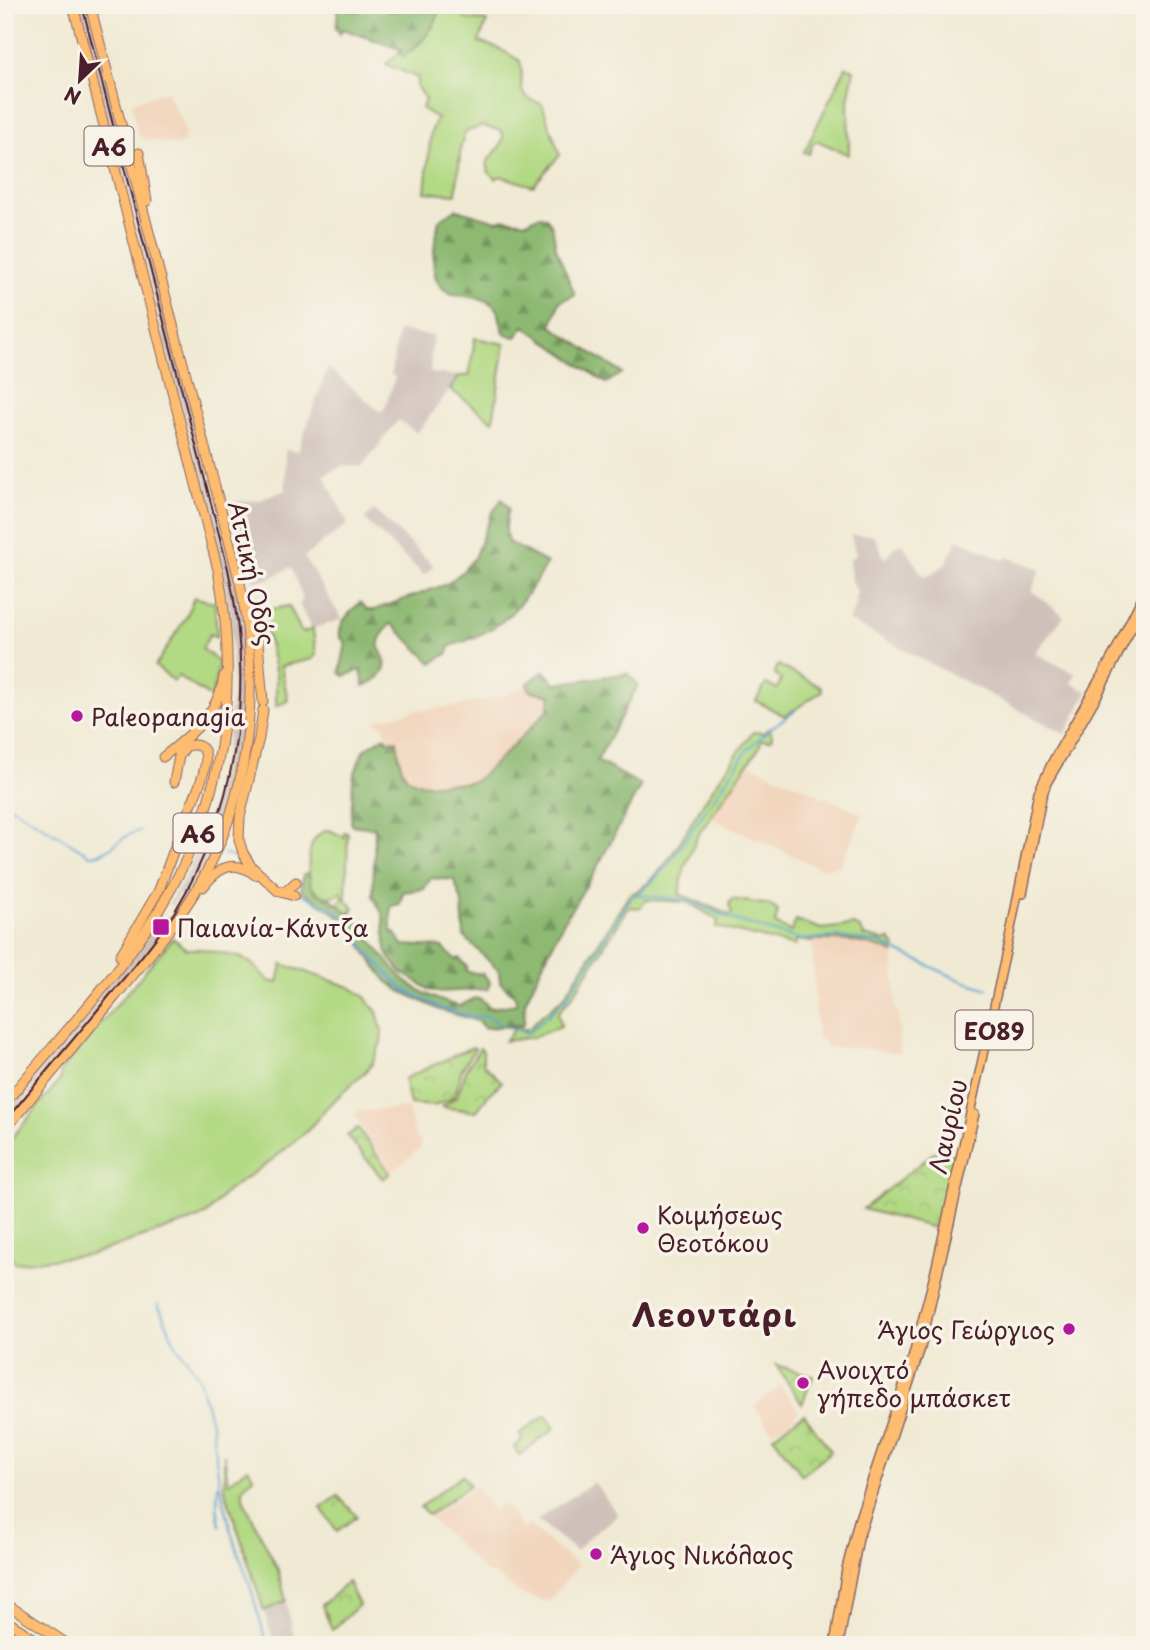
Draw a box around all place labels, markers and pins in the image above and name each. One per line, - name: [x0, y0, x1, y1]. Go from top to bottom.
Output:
- place label: Paleopanagia: [91, 698, 246, 734]
- marker: Paleopanagia: [69, 708, 85, 724]
- place label: Παιανία-Κάντζα: [177, 909, 369, 945]
- marker: Παιανία-Κάντζα: [151, 917, 171, 937]
- place label: Κοιμήσεως Θεοτόκου: [657, 1196, 783, 1260]
- marker: Κοιμήσεως Θεοτόκου: [635, 1220, 651, 1236]
- place label: Άγιος Γεώργιος: [877, 1311, 1055, 1347]
- marker: Άγιος Γεώργιος: [1061, 1321, 1077, 1337]
- place label: Ανοιχτό γήπεδο μπάσκετ: [817, 1351, 1011, 1415]
- marker: Ανοιχτό γήπεδο μπάσκετ: [795, 1375, 811, 1391]
- place label: Άγιος Νικόλαος: [610, 1536, 793, 1572]
- marker: Άγιος Νικόλαος: [588, 1546, 604, 1562]

